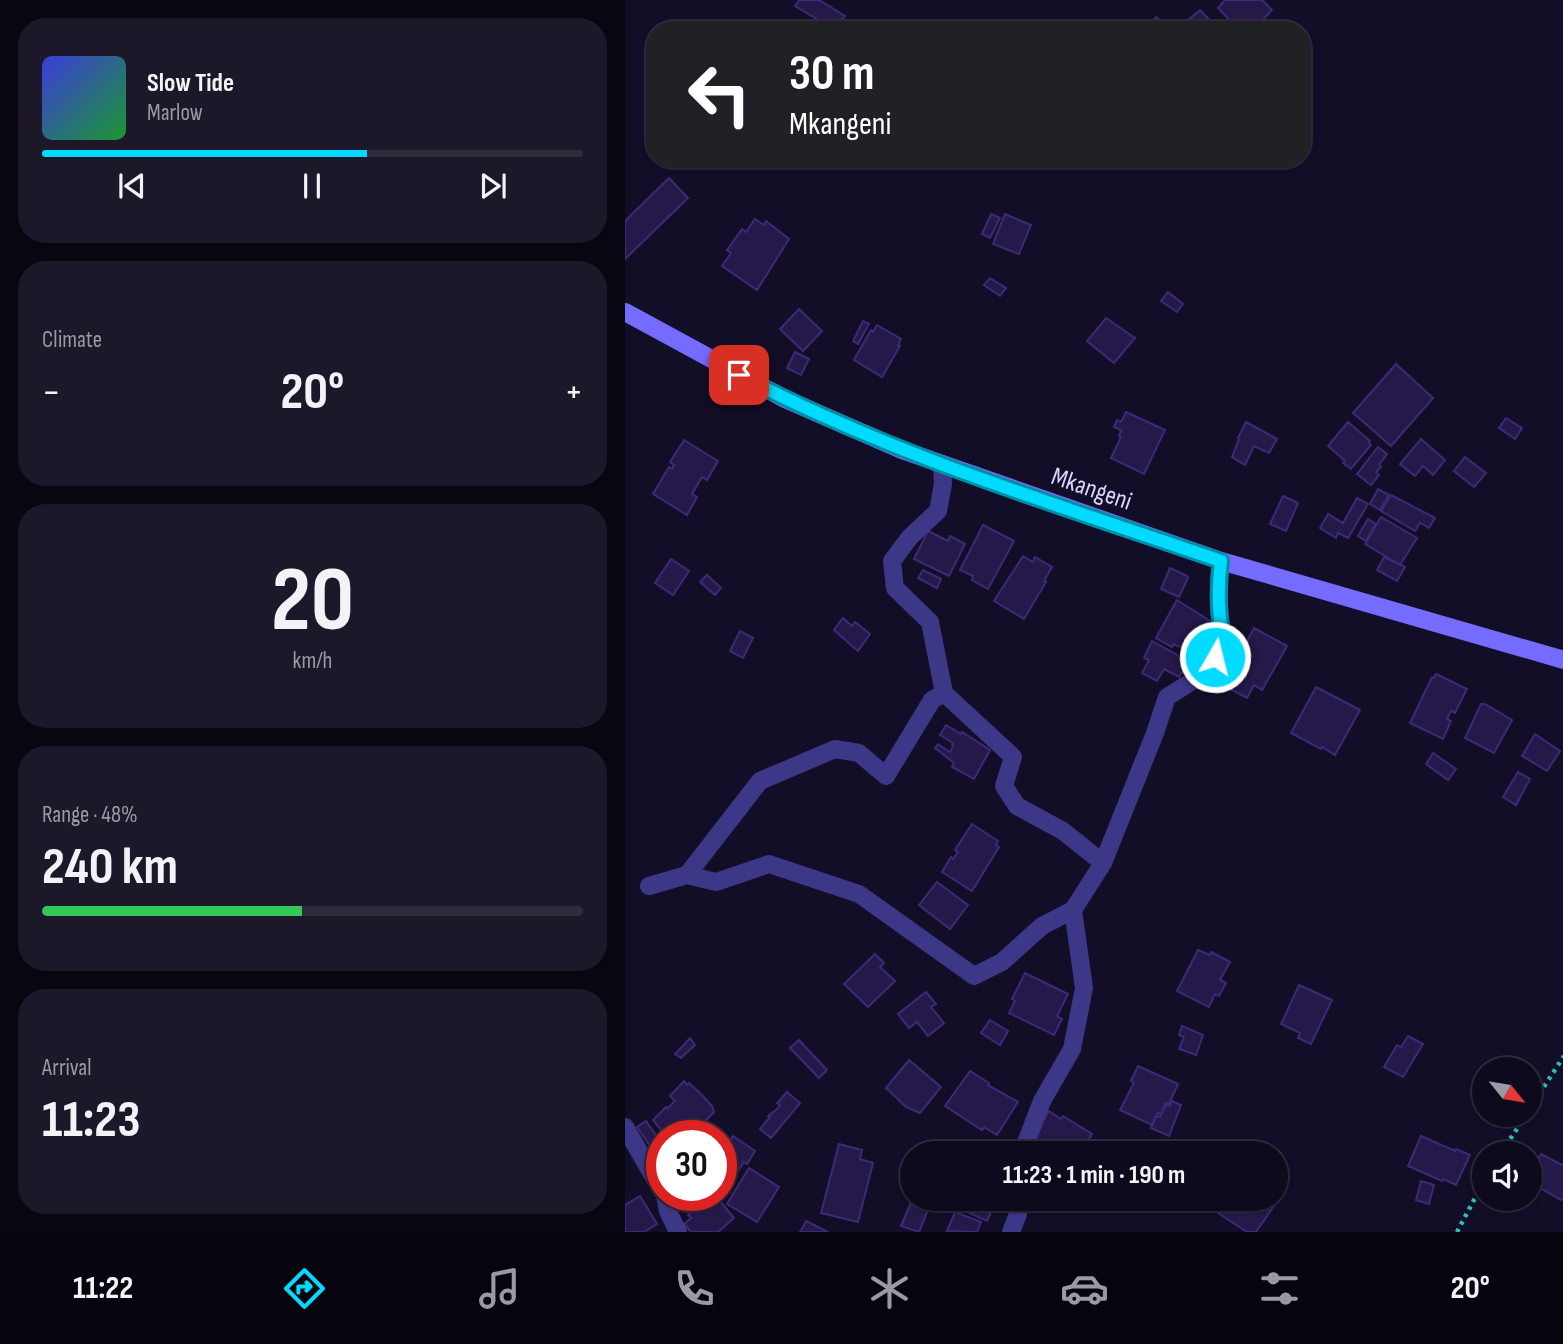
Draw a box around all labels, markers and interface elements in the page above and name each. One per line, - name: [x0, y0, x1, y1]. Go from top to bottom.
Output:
- text: 30 m: [789, 45, 874, 104]
- icon: left: [674, 49, 765, 140]
- text: Slow Tide: [147, 68, 234, 99]
- text: Marlow: [147, 99, 203, 127]
- text: Mkangeni: [789, 105, 891, 144]
- icon: previous: [113, 167, 151, 205]
- icon: pause: [293, 167, 331, 205]
- icon: next: [474, 167, 512, 205]
- text: Climate: [42, 326, 102, 354]
- pin: [709, 345, 769, 405]
- icon: arrive: [720, 356, 758, 394]
- text: 20°: [281, 361, 344, 424]
- text: −: [42, 370, 61, 415]
- text: +: [564, 370, 583, 415]
- street label: Mkangeni: [1047, 461, 1136, 518]
- text: 20: [271, 547, 354, 656]
- position arrow: [1178, 620, 1252, 694]
- text: km/h: [293, 647, 332, 675]
- text: Range · 48%: [42, 801, 138, 829]
- text: 240 km: [42, 836, 178, 899]
- text: Arrival: [42, 1054, 91, 1082]
- north arrow: [1472, 1057, 1542, 1127]
- map controls: [1472, 1057, 1542, 1211]
- text: 11:23: [42, 1089, 141, 1152]
- speed limit sign: 30: [646, 1120, 737, 1211]
- button: sound: [1472, 1141, 1542, 1211]
- text: 11:23 · 1 min · 190 m: [1003, 1160, 1185, 1191]
- icon: directions: [280, 1264, 329, 1313]
- icon: music: [475, 1264, 524, 1313]
- icon: phone: [670, 1264, 719, 1313]
- icon: climate: [865, 1264, 914, 1313]
- icon: car: [1060, 1264, 1109, 1313]
- icon: filters: [1255, 1264, 1304, 1313]
- text: 11:22: [73, 1269, 133, 1308]
- text: 20°: [1451, 1269, 1490, 1308]

